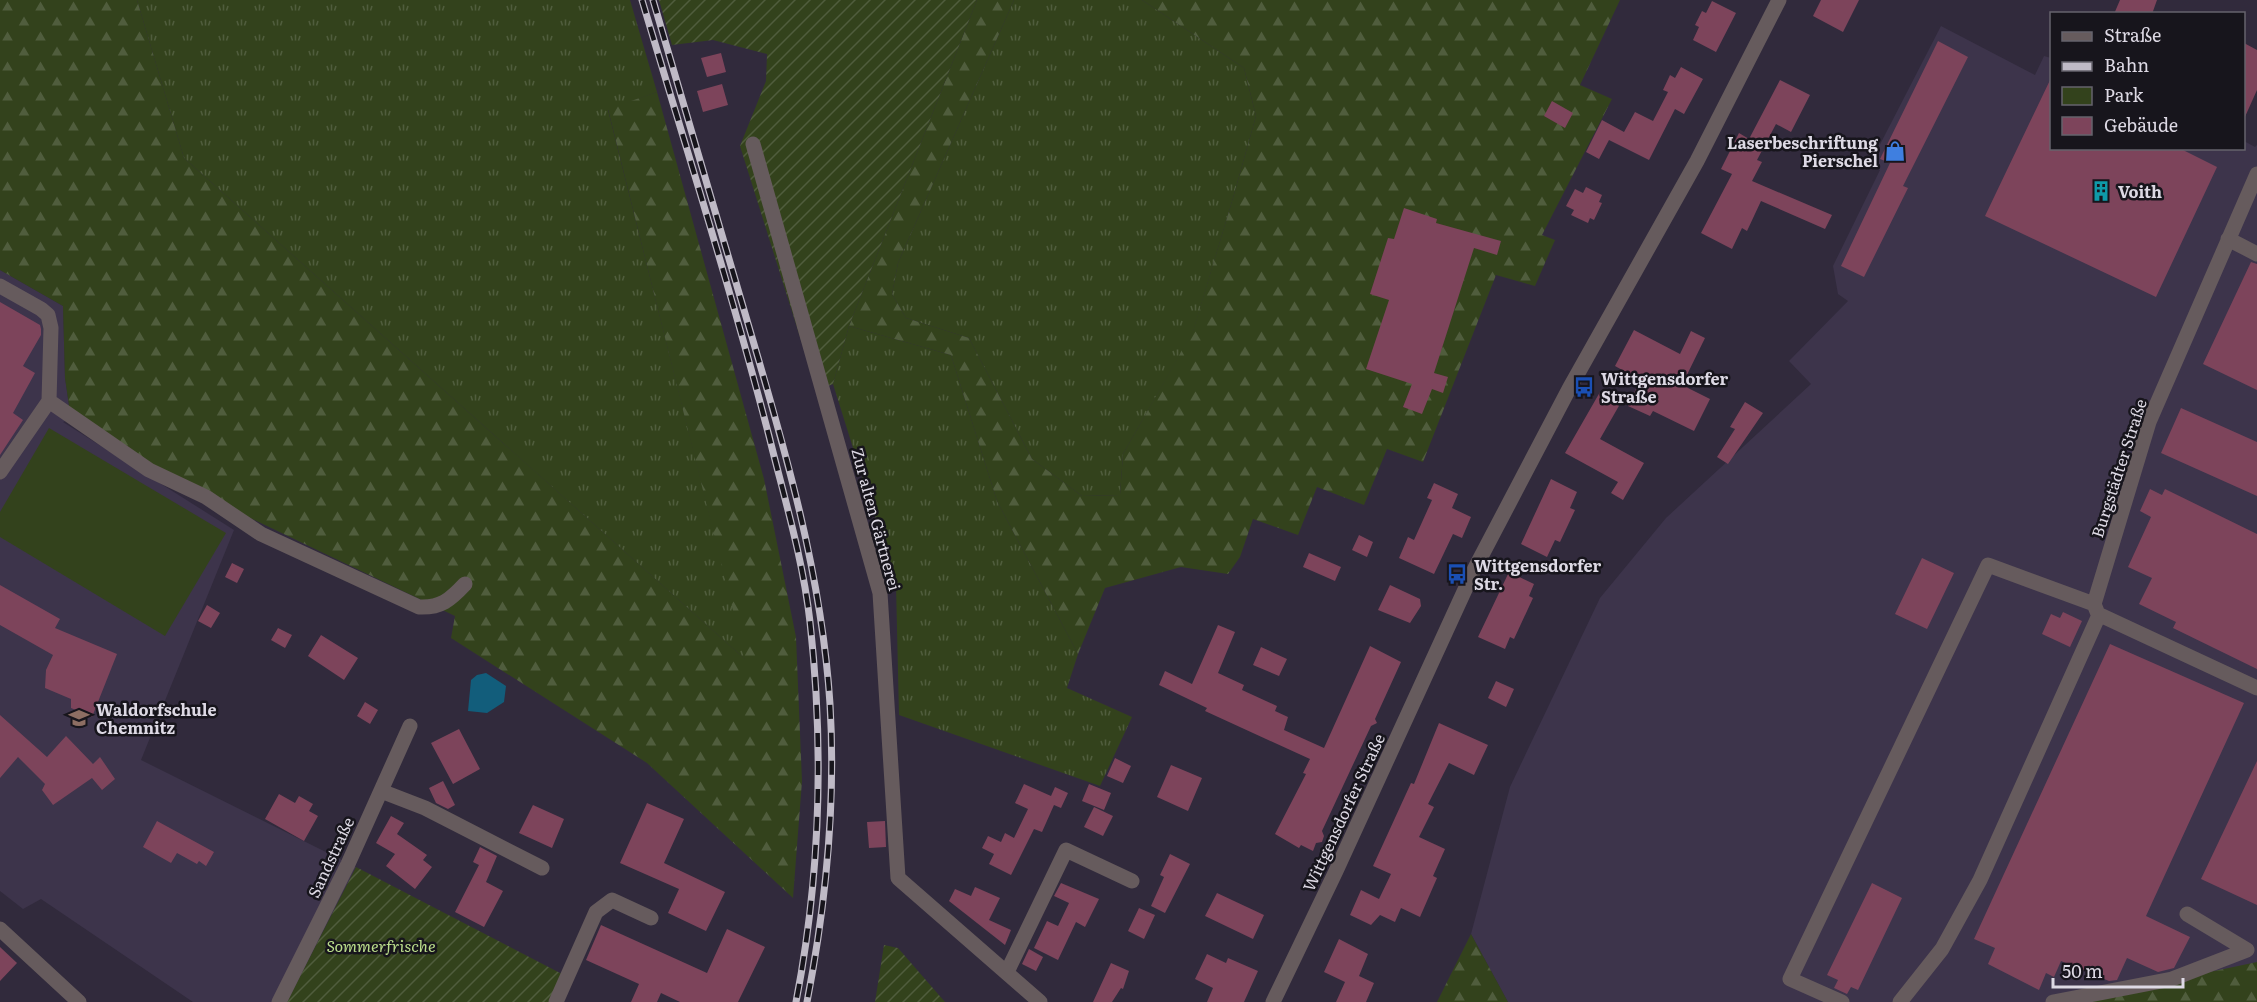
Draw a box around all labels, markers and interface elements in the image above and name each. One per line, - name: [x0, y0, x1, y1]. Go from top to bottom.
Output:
- legend: [2050, 12, 2245, 150]
- text: Straße: [2104, 21, 2161, 48]
- text: Bahn: [2104, 51, 2149, 78]
- text: Park: [2104, 81, 2145, 108]
- text: Gebäude: [2104, 111, 2178, 138]
- place label: Laserbeschriftung Pierschel: [1727, 130, 1878, 172]
- shop icon: Laserbeschriftung Pierschel: [1883, 139, 1907, 163]
- building icon: Voith: [2089, 179, 2113, 203]
- place label: Voith: [2118, 179, 2162, 203]
- place label: Wittgensdorfer Straße: [1601, 366, 1728, 408]
- bus stop icon: Wittgensdorfer Straße: [1572, 375, 1596, 399]
- street label: Burgstädter Straße: [2084, 396, 2152, 540]
- street label: Zur alten Gärtnerei: [846, 445, 908, 593]
- place label: Wittgensdorfer Str.: [1474, 553, 1601, 595]
- bus stop icon: Wittgensdorfer Str.: [1445, 562, 1469, 586]
- place label: Waldorfschule Chemnitz: [96, 697, 217, 739]
- school or university icon: Waldorfschule Chemnitz: [67, 706, 91, 730]
- street label: Wittgensdorfer Straße: [1296, 729, 1390, 895]
- street label: Sandstraße: [301, 813, 359, 901]
- park label: Sommerfrische: [326, 933, 436, 957]
- scale bar: [2053, 951, 2184, 989]
- text: 50 m: [2062, 957, 2103, 984]

